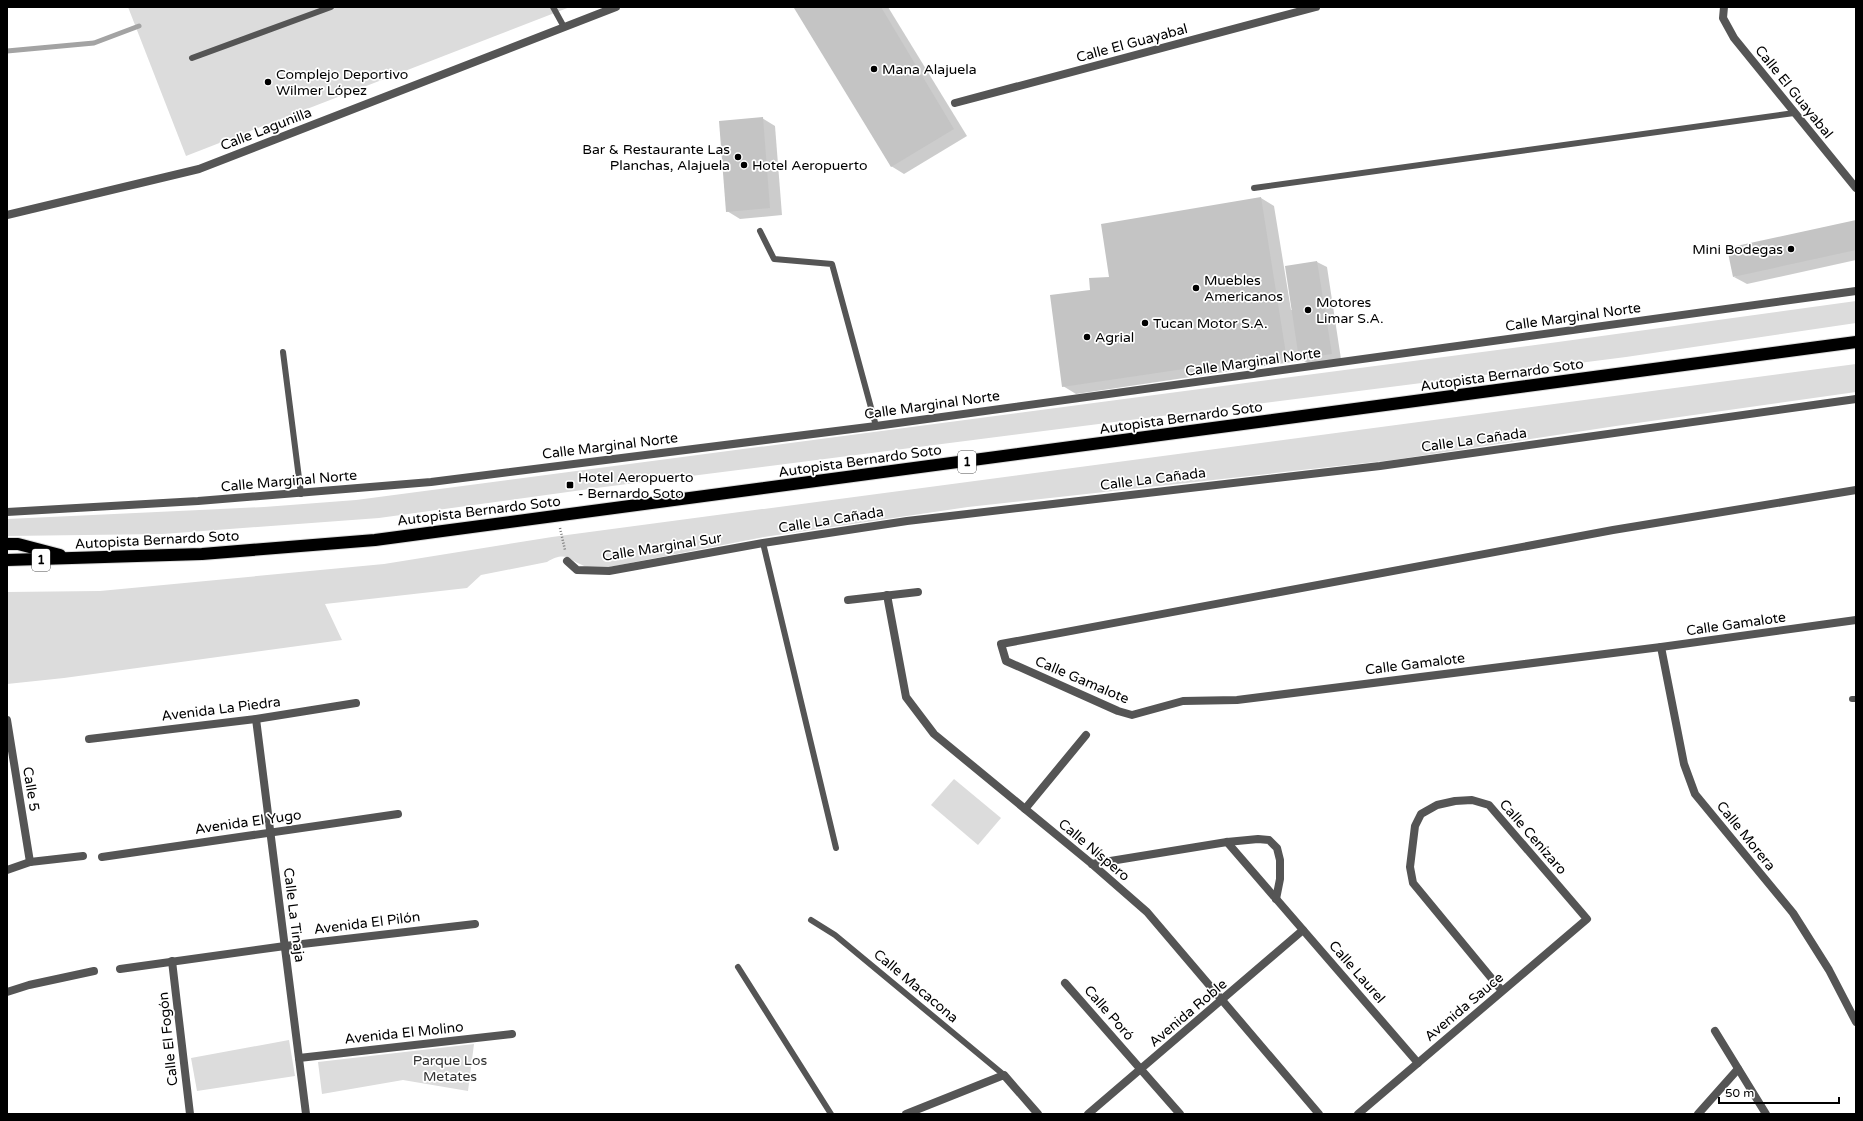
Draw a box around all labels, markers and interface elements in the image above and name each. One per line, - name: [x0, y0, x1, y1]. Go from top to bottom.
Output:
- street label: Calle El Guayabal: [1074, 20, 1190, 66]
- street label: Calle El Guayabal: [1751, 42, 1837, 142]
- place label: Mana Alajuela: [882, 61, 977, 78]
- marker: Mana Alajuela: [869, 64, 879, 74]
- place label: Complejo Deportivo Wilmer López: [276, 66, 408, 99]
- marker: Complejo Deportivo Wilmer López: [263, 77, 273, 87]
- street label: Calle Lagunilla: [218, 104, 314, 154]
- place label: Bar & Restaurante Las Planchas, Alajuela: [582, 141, 730, 174]
- marker: Bar & Restaurante Las Planchas, Alajuela: [733, 152, 743, 162]
- place label: Hotel Aeropuerto: [752, 157, 867, 174]
- marker: Hotel Aeropuerto: [739, 160, 749, 170]
- place label: Mini Bodegas: [1692, 241, 1783, 258]
- marker: Mini Bodegas: [1786, 244, 1796, 254]
- place label: Muebles Americanos: [1204, 272, 1283, 305]
- marker: Muebles Americanos: [1191, 283, 1201, 293]
- place label: Motores Limar S.A.: [1316, 294, 1384, 327]
- street label: Calle Marginal Norte: [1504, 299, 1642, 335]
- marker: Motores Limar S.A.: [1303, 305, 1313, 315]
- place label: Tucan Motor S.A.: [1153, 315, 1268, 332]
- marker: Tucan Motor S.A.: [1140, 318, 1150, 328]
- place label: Agrial: [1095, 329, 1134, 346]
- marker: Agrial: [1082, 332, 1092, 342]
- street label: Calle Marginal Norte: [1184, 344, 1322, 380]
- street label: Autopista Bernardo Soto: [1419, 355, 1585, 395]
- street label: Calle Marginal Norte: [863, 387, 1001, 423]
- street label: Autopista Bernardo Soto: [1098, 398, 1264, 438]
- street label: Calle La Cañada: [1420, 424, 1528, 456]
- street label: Calle Marginal Norte: [541, 429, 679, 463]
- street label: Autopista Bernardo Soto: [777, 441, 943, 481]
- road number: 1: [958, 451, 976, 473]
- street label: Calle La Cañada: [1099, 464, 1207, 494]
- street label: Calle Marginal Norte: [220, 467, 358, 495]
- place label: Hotel Aeropuerto - Bernardo Soto: [578, 469, 693, 502]
- marker: Hotel Aeropuerto - Bernardo Soto: [565, 480, 575, 490]
- street label: Autopista Bernardo Soto: [396, 493, 562, 529]
- street label: Calle La Cañada: [777, 503, 885, 537]
- street label: Autopista Bernardo Soto: [74, 527, 240, 553]
- street label: Calle Marginal Sur: [601, 529, 724, 565]
- road number: 1: [32, 549, 50, 571]
- street label: Calle Gamalote: [1685, 609, 1787, 639]
- street label: Calle Gamalote: [1364, 649, 1466, 679]
- street label: Calle Gamalote: [1032, 653, 1132, 707]
- street label: Avenida La Piedra: [160, 693, 282, 725]
- street label: Calle 5: [19, 765, 43, 813]
- street label: Calle Cenízaro: [1496, 796, 1570, 878]
- street label: Calle Morera: [1713, 798, 1779, 874]
- street label: Avenida El Yugo: [194, 806, 302, 838]
- street label: Calle Níspero: [1055, 815, 1133, 885]
- street label: Calle La Tinaja: [280, 867, 308, 963]
- street label: Avenida El Pilón: [313, 908, 421, 938]
- street label: Calle Laurel: [1325, 937, 1389, 1007]
- street label: Calle Macacona: [870, 946, 962, 1026]
- street label: Avenida Sauce: [1421, 969, 1507, 1045]
- street label: Avenida Roble: [1146, 976, 1230, 1050]
- street label: Calle Poró: [1080, 982, 1138, 1044]
- street label: Calle El Fogón: [155, 991, 181, 1087]
- street label: Avenida El Molino: [344, 1018, 464, 1048]
- park label: Parque Los Metates: [413, 1052, 487, 1085]
- scale bar: [1719, 1079, 1839, 1105]
- text: 50 m: [1725, 1086, 1754, 1100]

